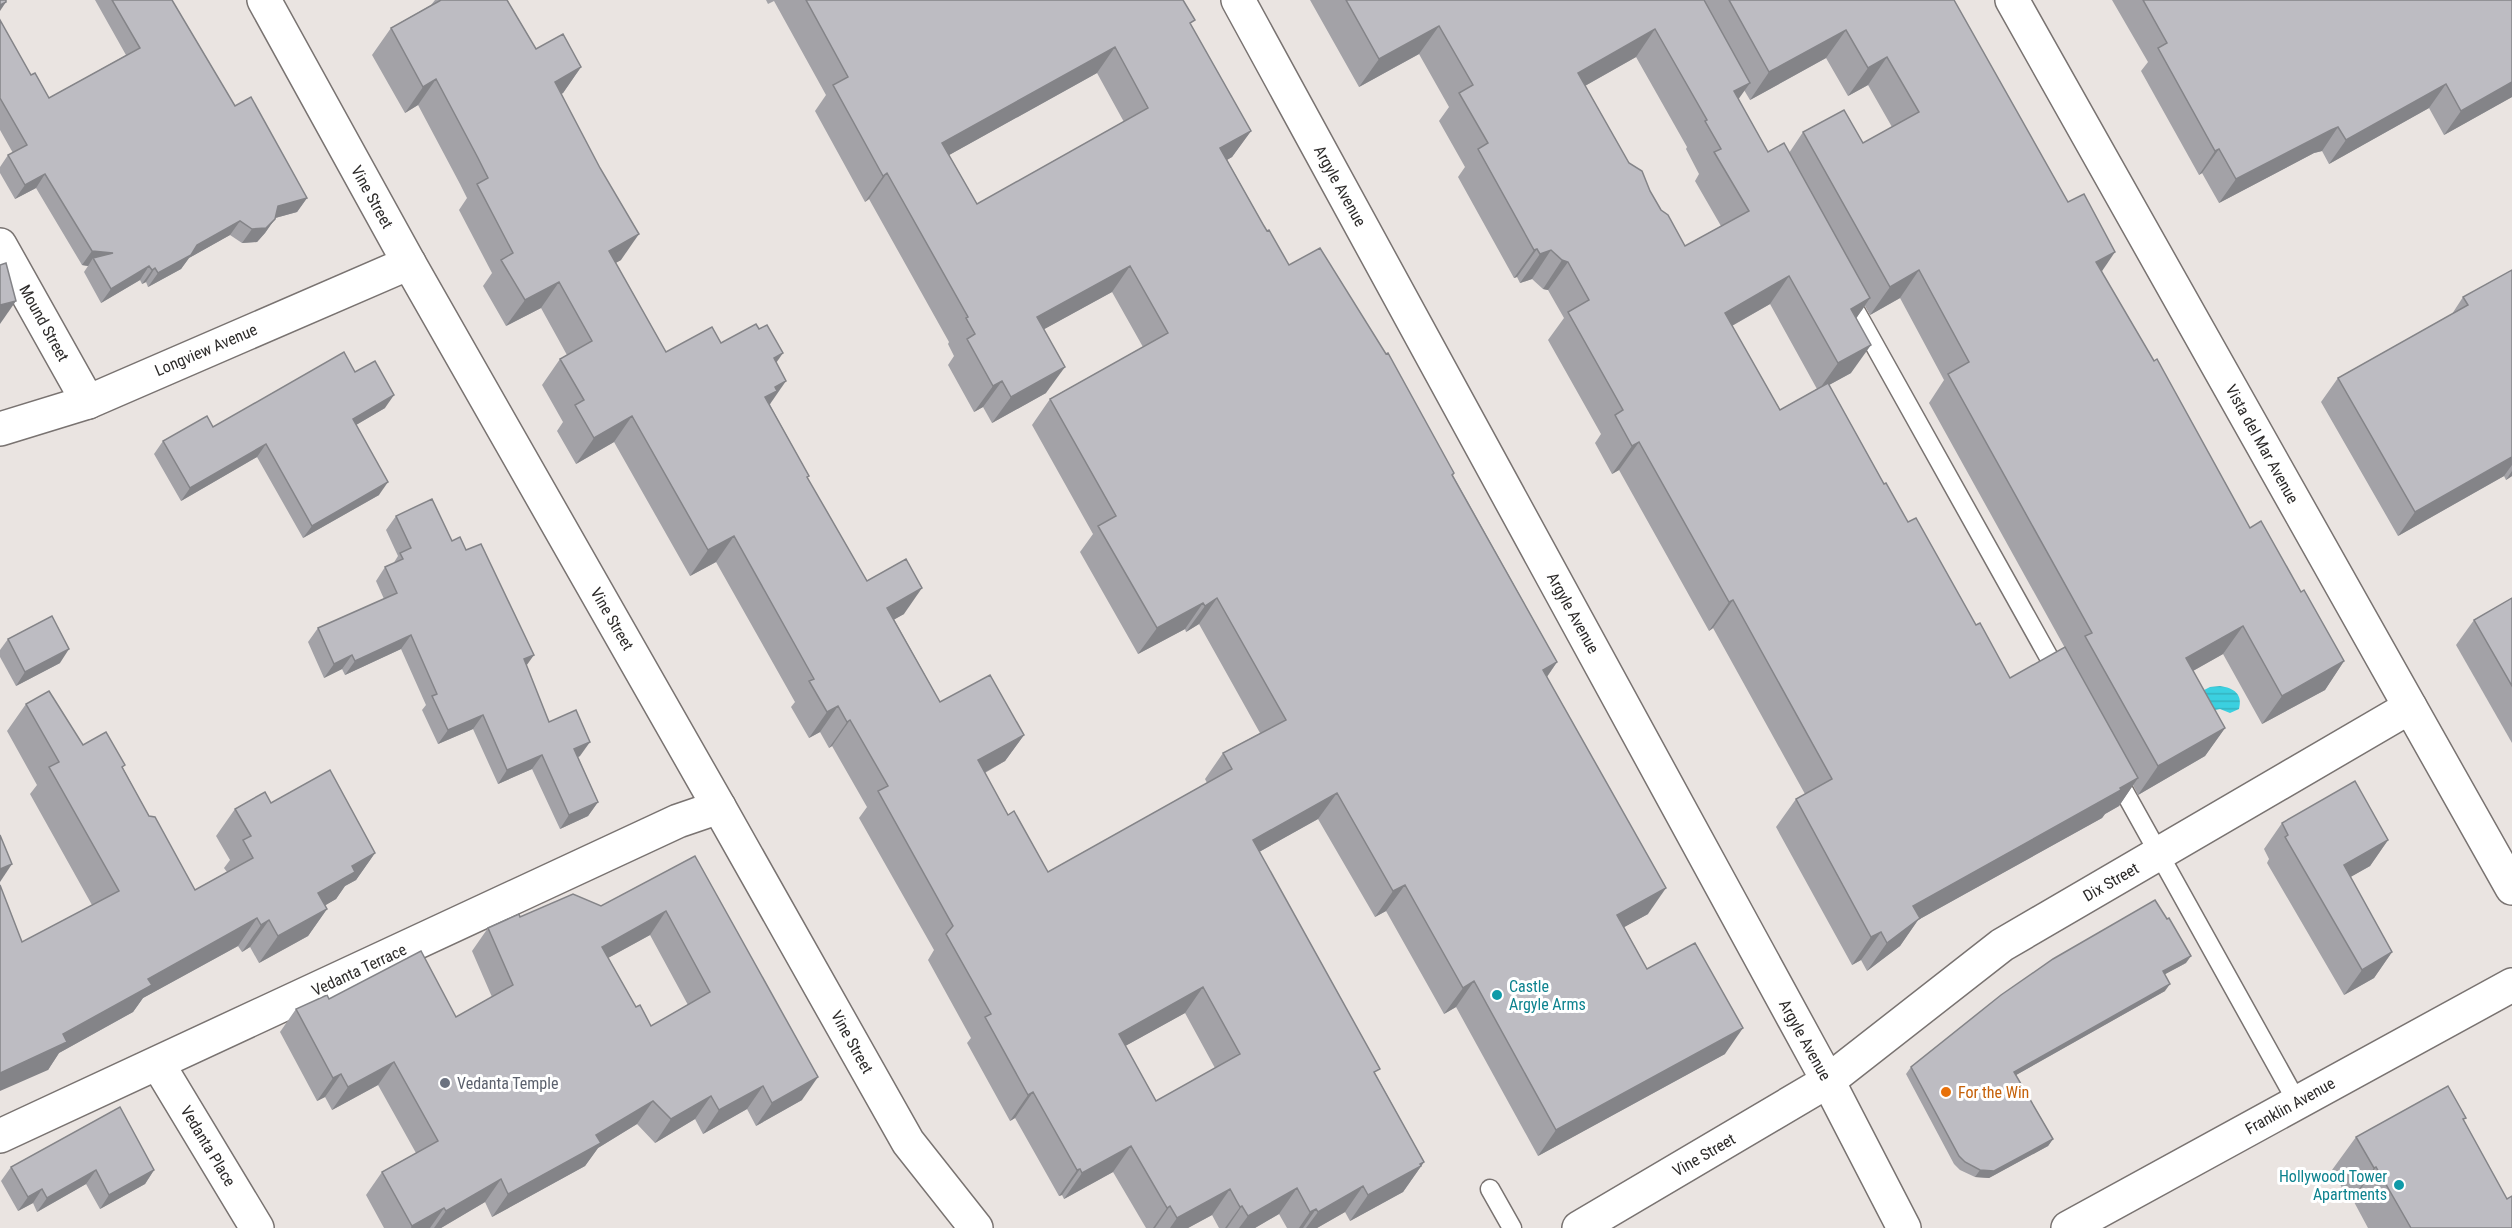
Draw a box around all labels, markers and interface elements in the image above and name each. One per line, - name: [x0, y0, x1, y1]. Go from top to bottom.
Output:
- street label: Argyle Avenue: [1310, 142, 1370, 230]
- street label: Vine Street: [347, 162, 397, 232]
- street label: Mound Street: [15, 281, 73, 365]
- street label: Longview Avenue: [152, 320, 260, 380]
- street label: Vista del Mar Avenue: [2221, 381, 2303, 507]
- street label: Argyle Avenue: [1543, 569, 1603, 657]
- street label: Vine Street: [587, 584, 638, 654]
- street label: Dix Street: [2080, 858, 2142, 905]
- street label: Vedanta Terrace: [309, 940, 409, 1000]
- place label: Castle Argyle Arms: [1509, 977, 1586, 1014]
- marker: Castle Argyle Arms: [1490, 988, 1504, 1002]
- street label: Argyle Avenue: [1775, 996, 1835, 1084]
- street label: Vine Street: [827, 1007, 877, 1077]
- place label: Vedanta Temple: [457, 1074, 558, 1093]
- street label: Franklin Avenue: [2242, 1074, 2338, 1138]
- marker: Vedanta Temple: [438, 1076, 452, 1090]
- place label: For the Win: [1958, 1083, 2029, 1102]
- marker: For the Win: [1939, 1085, 1953, 1099]
- street label: Vedanta Place: [177, 1102, 239, 1190]
- street label: Vine Street: [1669, 1129, 1739, 1180]
- place label: Hollywood Tower Apartments: [2279, 1167, 2387, 1204]
- marker: Hollywood Tower Apartments: [2392, 1178, 2406, 1192]

